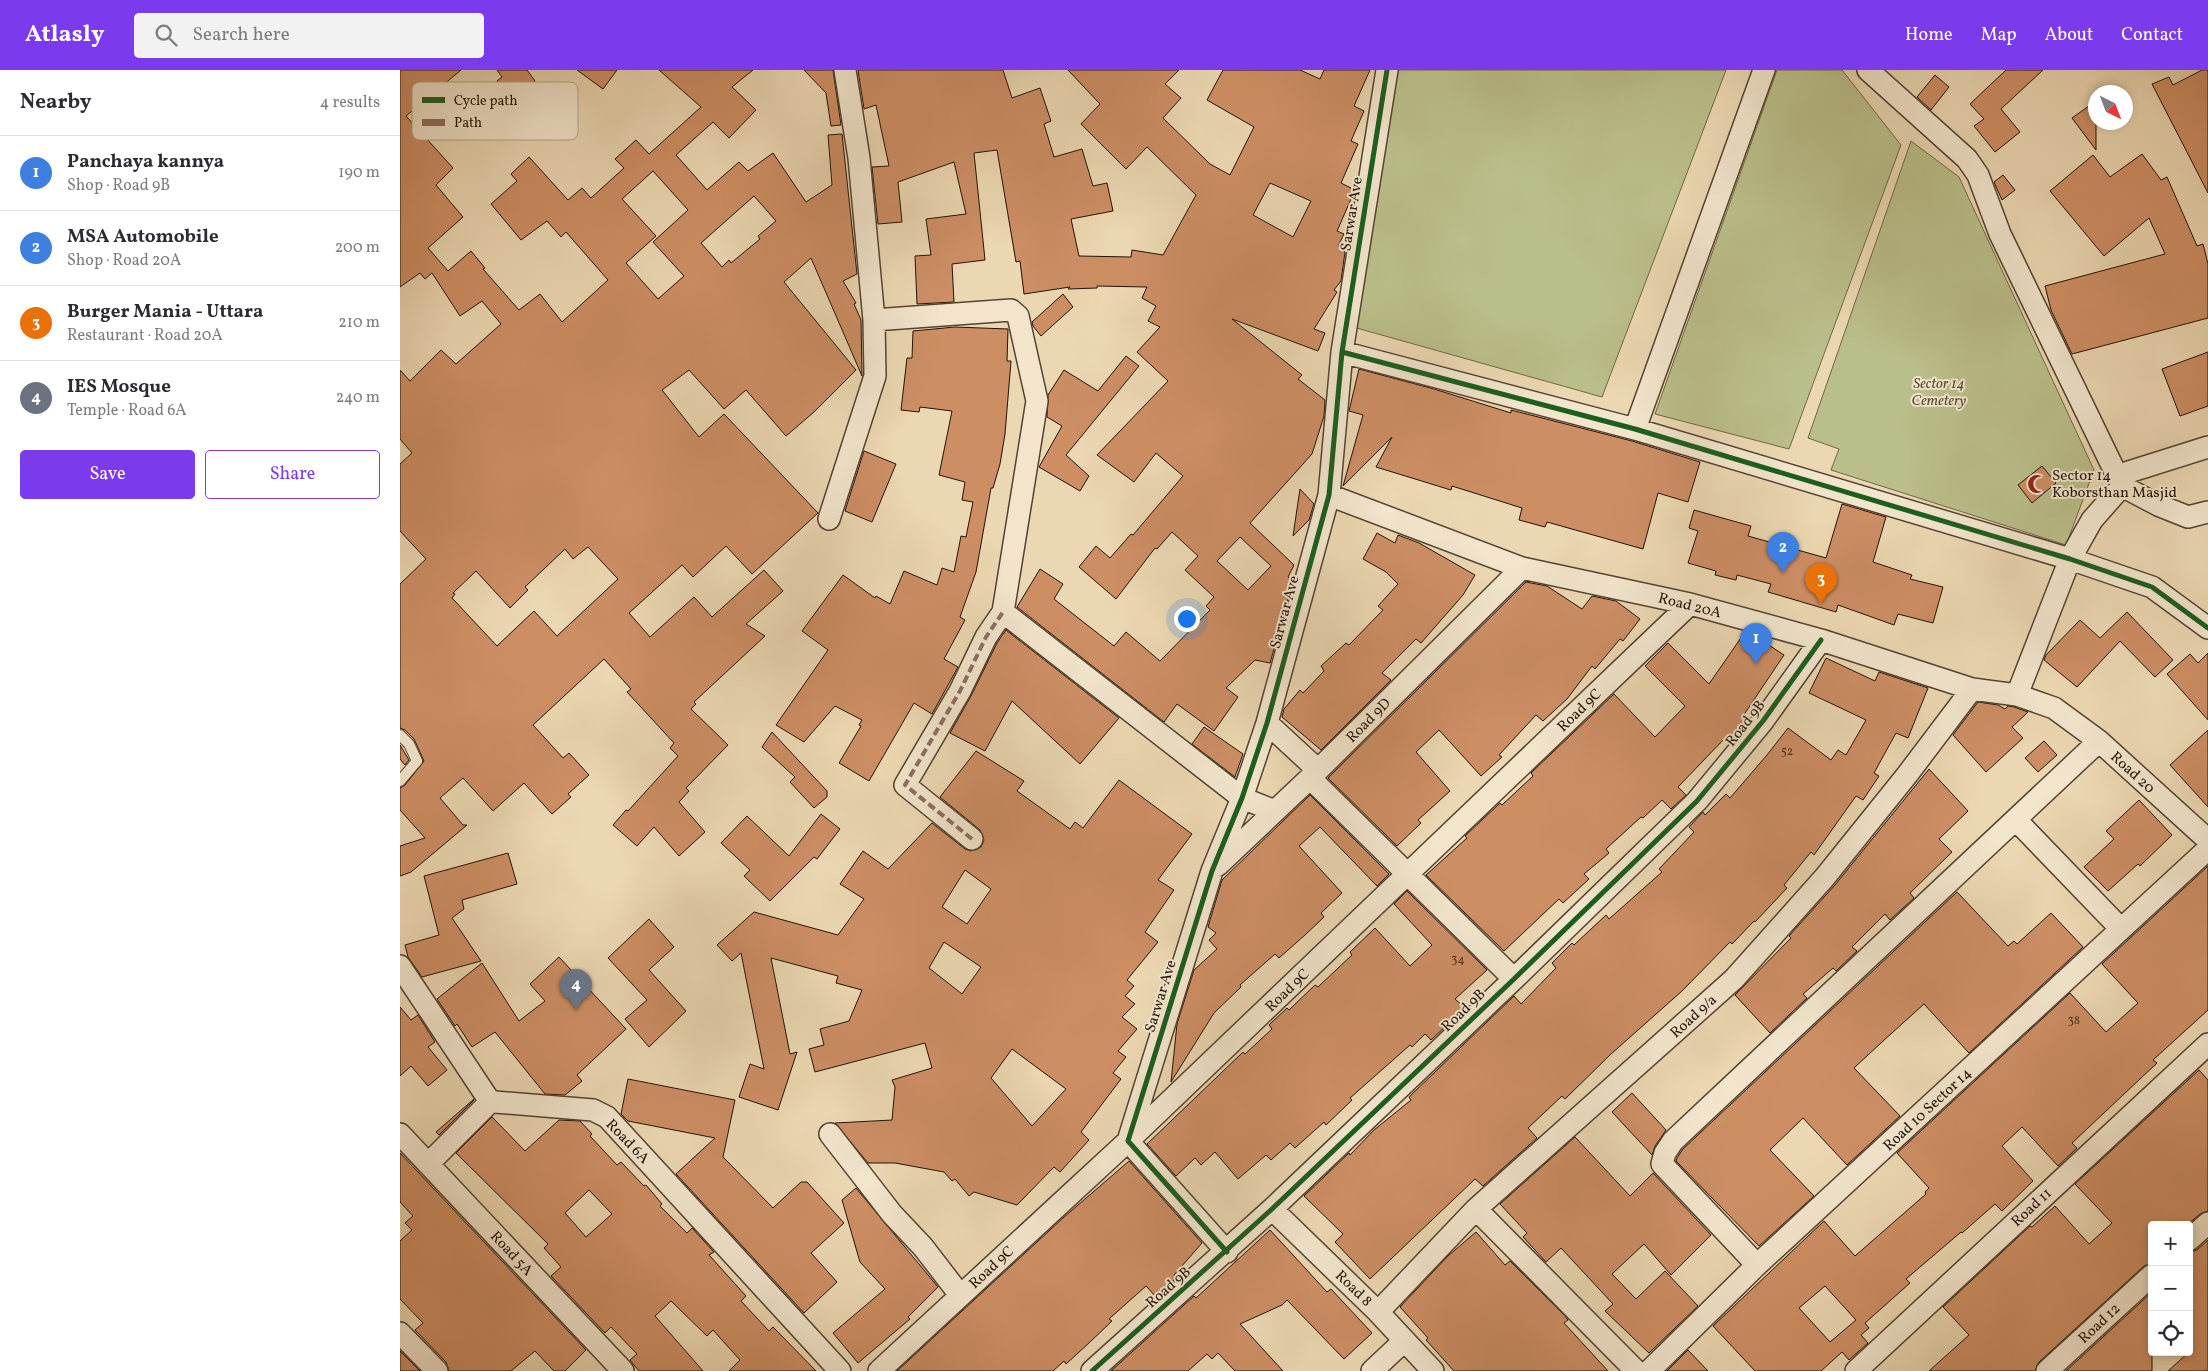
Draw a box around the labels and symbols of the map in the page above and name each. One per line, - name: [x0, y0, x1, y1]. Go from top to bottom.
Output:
- legend: [412, 82, 578, 140]
- north arrow: [2088, 85, 2133, 130]
- text: Cycle path: [454, 92, 518, 111]
- text: Path: [454, 114, 482, 133]
- street label: Sarwar Ave: [1336, 176, 1369, 253]
- park label: Sector 14 Cemetery: [1912, 374, 1967, 412]
- place label: Sector 14 Koborsthan Masjid: [2052, 466, 2177, 504]
- mosque icon: Sector 14 Koborsthan Masjid: [2026, 473, 2048, 495]
- pin: 2: [1767, 532, 1799, 573]
- pin: 3: [1805, 563, 1837, 604]
- street label: Sarwar Ave: [1266, 573, 1305, 651]
- street label: Road 20A: [1656, 588, 1724, 625]
- your location: [1174, 606, 1200, 632]
- pin: 1: [1740, 623, 1772, 664]
- street label: Road 9C: [1553, 684, 1607, 738]
- street label: Road 9D: [1342, 694, 1396, 748]
- street label: Road 9B: [1721, 696, 1771, 752]
- house number: 52: [1781, 744, 1793, 760]
- street label: Road 20: [2105, 747, 2159, 799]
- house number: 34: [1451, 952, 1465, 968]
- street label: Sarwar Ave: [1140, 958, 1182, 1035]
- street label: Road 9C: [1261, 964, 1315, 1018]
- pin: 4: [560, 969, 592, 1010]
- street label: Road 9B: [1437, 985, 1491, 1037]
- street label: Road 9/a: [1666, 990, 1722, 1044]
- house number: 38: [2068, 1013, 2080, 1029]
- street label: Road 10 Sector 14: [1879, 1064, 1977, 1157]
- street label: Road 6A: [600, 1115, 654, 1169]
- street label: Road 11: [2007, 1184, 2057, 1232]
- street label: Road 5A: [485, 1227, 538, 1281]
- street label: Road 9C: [965, 1242, 1019, 1294]
- street label: Road 9B: [1142, 1262, 1196, 1314]
- street label: Road 8: [1330, 1266, 1376, 1312]
- street label: Road 12: [2074, 1299, 2126, 1349]

